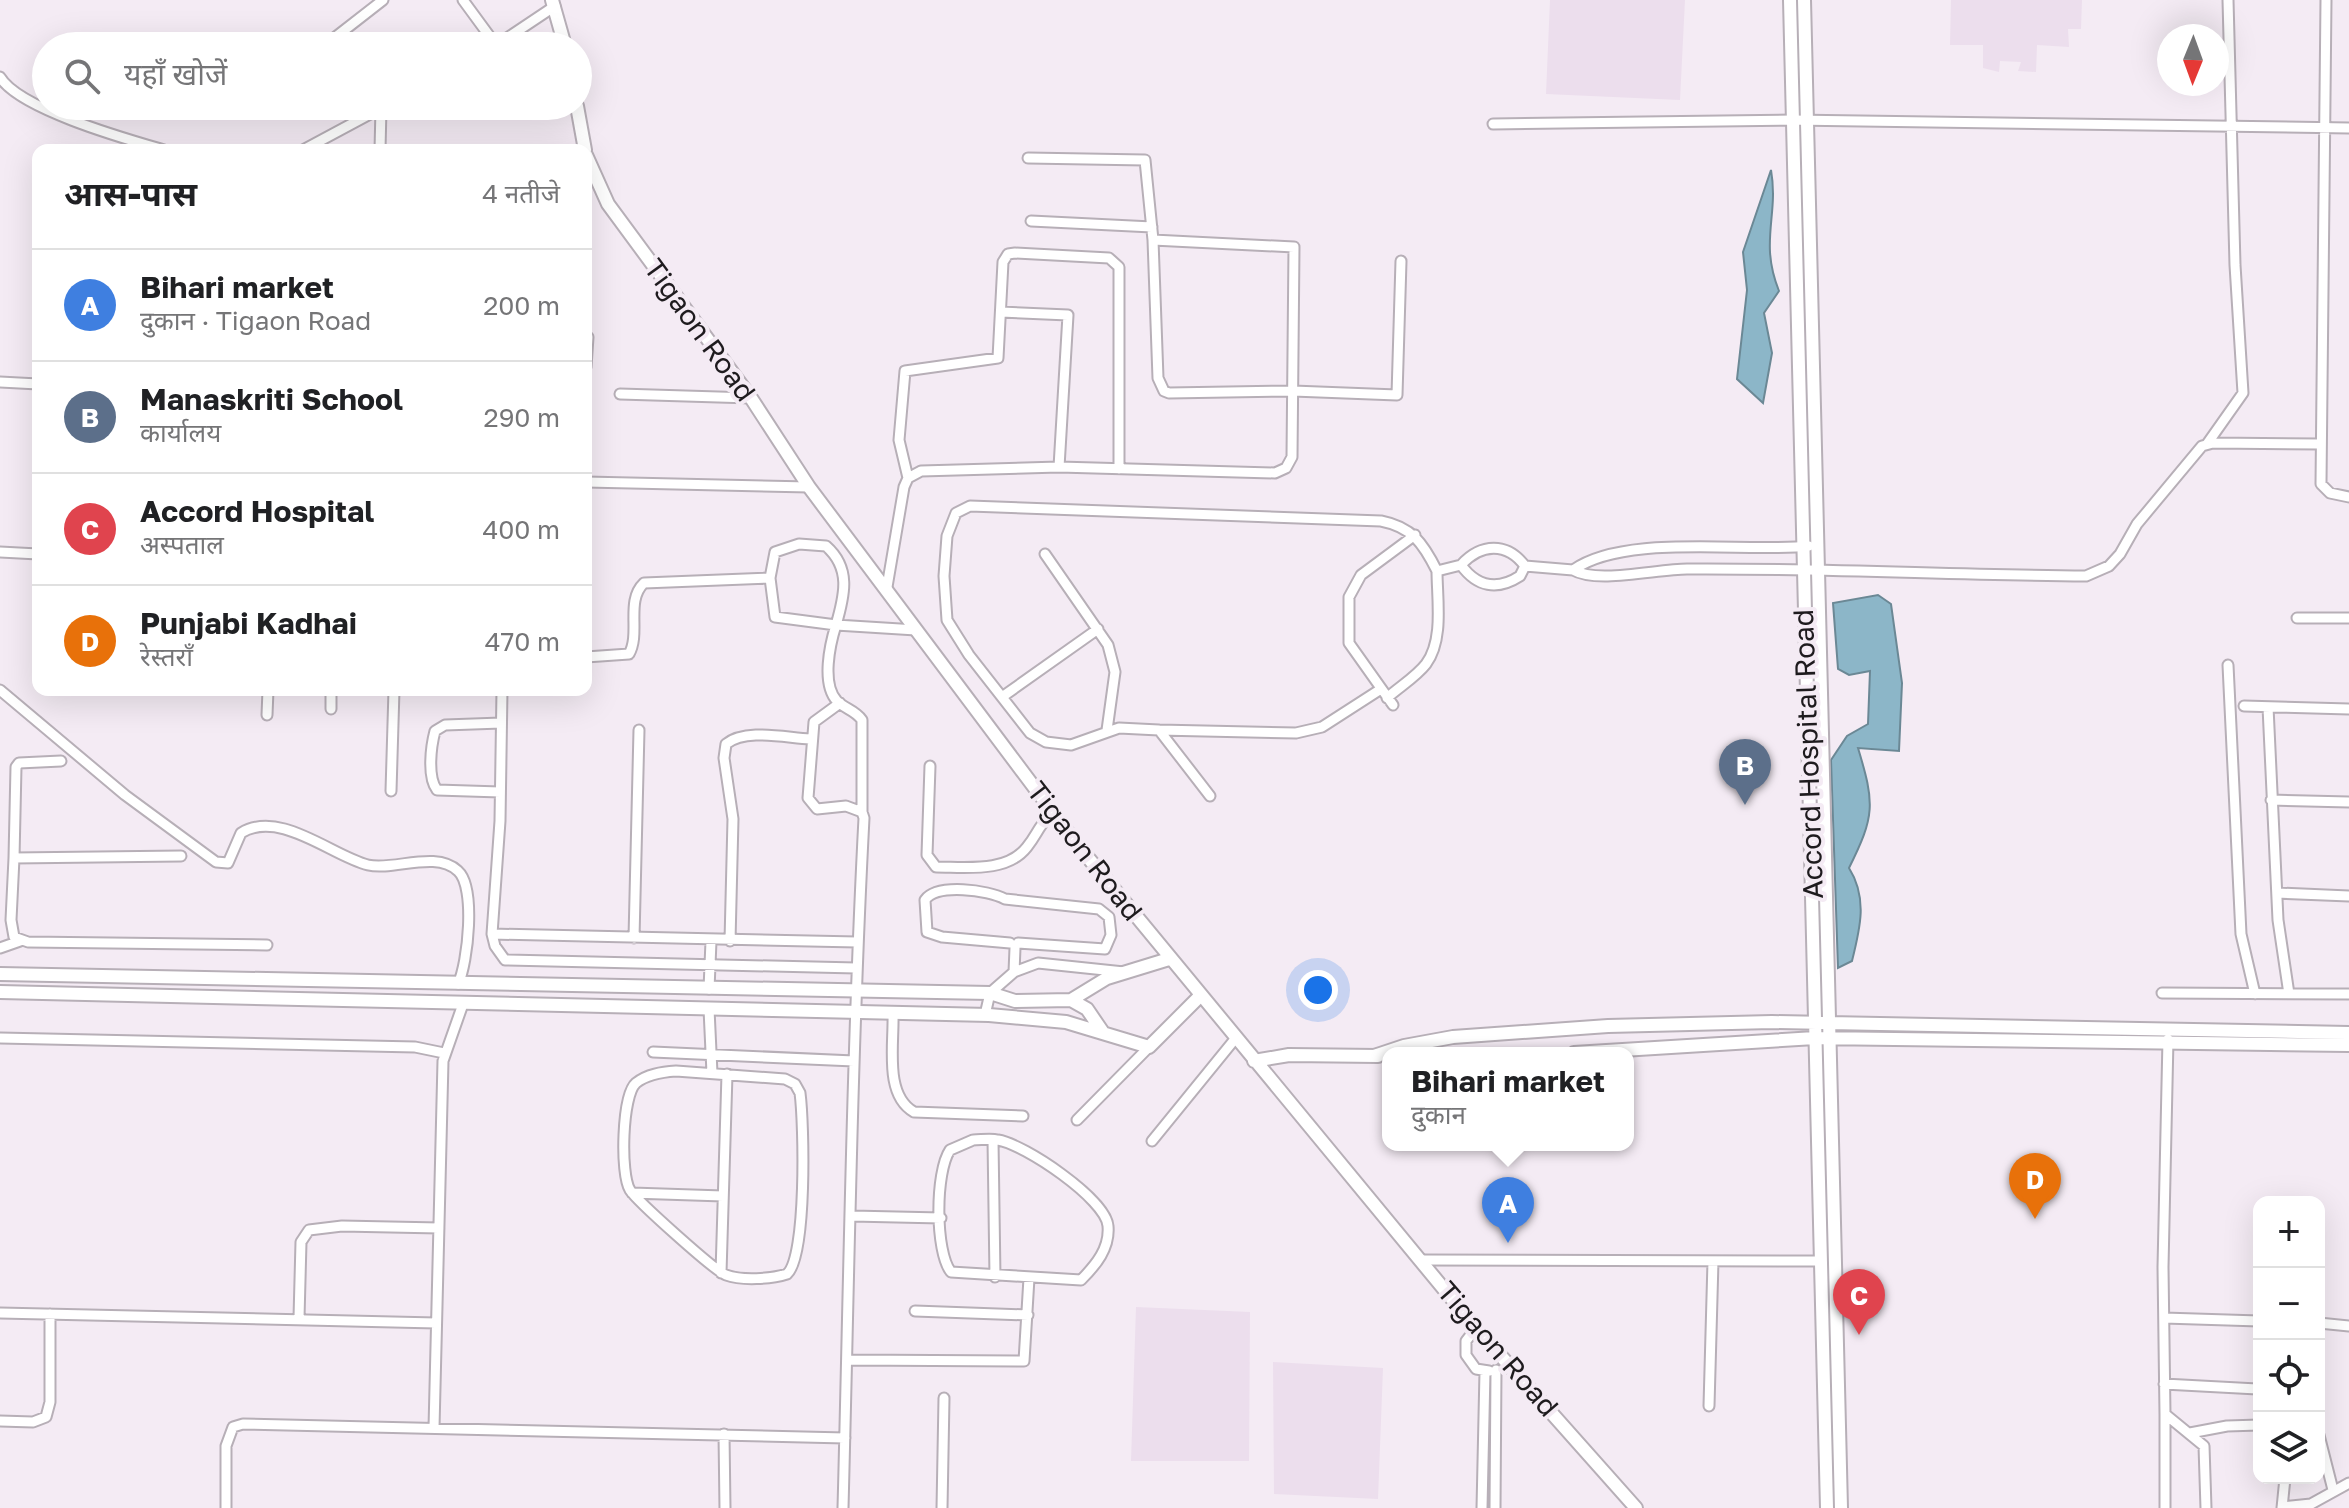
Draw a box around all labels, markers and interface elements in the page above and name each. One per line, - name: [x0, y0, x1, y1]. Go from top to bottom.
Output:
- north arrow: [2157, 24, 2229, 96]
- search box: [32, 32, 592, 120]
- icon: search: [60, 54, 104, 98]
- text: यहाँ खोजें: [124, 56, 227, 92]
- text: आस-पास: [64, 173, 197, 213]
- text: 4 नतीजे: [482, 178, 560, 209]
- street label: Tigaon Road: [638, 252, 763, 407]
- text: Bihari market: [140, 269, 334, 305]
- text: A: [81, 290, 99, 321]
- text: 200 m: [483, 290, 560, 321]
- text: दुकान · Tigaon Road: [140, 305, 371, 336]
- text: Manaskriti School: [140, 381, 403, 417]
- text: B: [81, 402, 99, 433]
- text: 290 m: [484, 402, 560, 433]
- text: कार्यालय: [140, 417, 221, 448]
- text: Accord Hospital: [140, 493, 374, 529]
- text: C: [81, 514, 99, 545]
- text: 400 m: [482, 514, 560, 545]
- text: अस्पताल: [140, 529, 224, 560]
- text: Punjabi Kadhai: [140, 605, 357, 641]
- street label: Accord Hospital Road: [1786, 609, 1829, 899]
- text: D: [81, 626, 99, 657]
- text: 470 m: [485, 626, 560, 657]
- text: रेस्तराँ: [140, 641, 193, 672]
- pin: B: [1719, 739, 1771, 805]
- street label: Tigaon Road: [1021, 775, 1150, 927]
- your location: [1298, 970, 1338, 1010]
- popup: [1382, 1047, 1634, 1151]
- text: Bihari market: [1411, 1063, 1605, 1099]
- text: दुकान: [1411, 1099, 1466, 1130]
- pin: D: [2009, 1153, 2061, 1219]
- pin: A: [1482, 1177, 1534, 1243]
- map controls: [2253, 1196, 2325, 1484]
- button: +: [2253, 1196, 2325, 1268]
- button: −: [2253, 1268, 2325, 1340]
- pin: C: [1833, 1269, 1885, 1335]
- street label: Tigaon Road: [1431, 1275, 1566, 1423]
- button: locate: [2253, 1340, 2325, 1412]
- button: layers: [2253, 1412, 2325, 1484]

